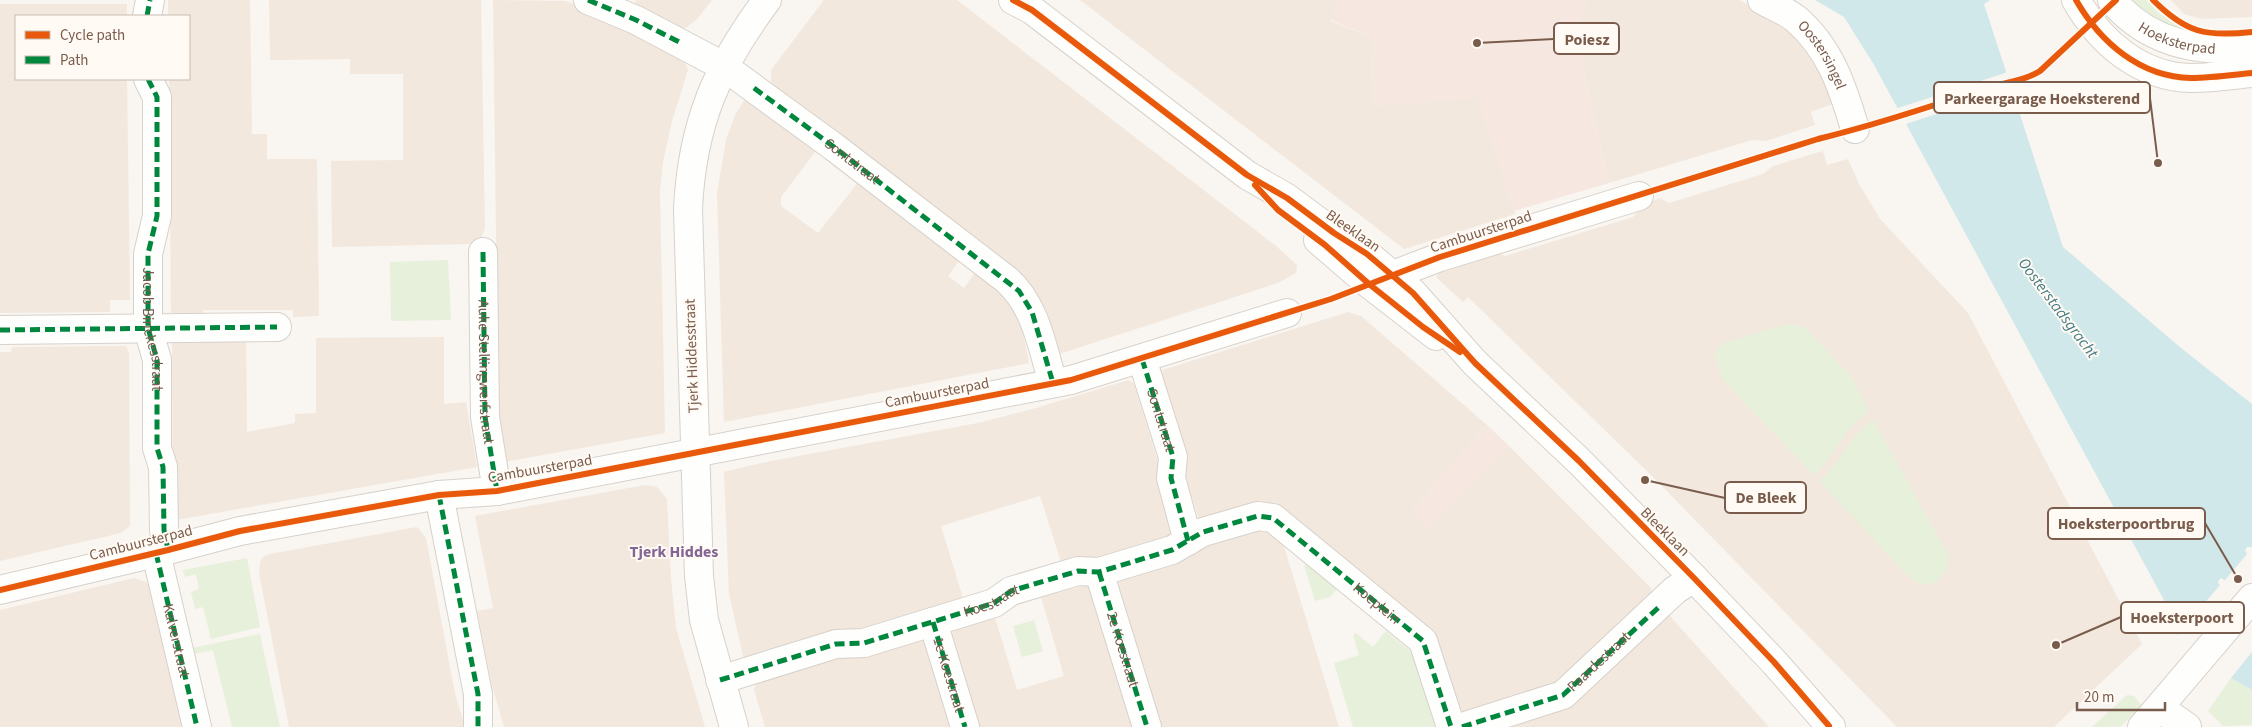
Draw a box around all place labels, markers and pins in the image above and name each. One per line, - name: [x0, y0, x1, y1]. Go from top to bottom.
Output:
- callout: Poiesz: [1554, 23, 1619, 54]
- callout: Parkeergarage Hoeksterend: [1934, 82, 2150, 113]
- callout: De Bleek: [1725, 482, 1806, 513]
- callout: Hoeksterpoortbrug: [2048, 508, 2205, 539]
- callout: Hoeksterpoort: [2121, 602, 2244, 633]

